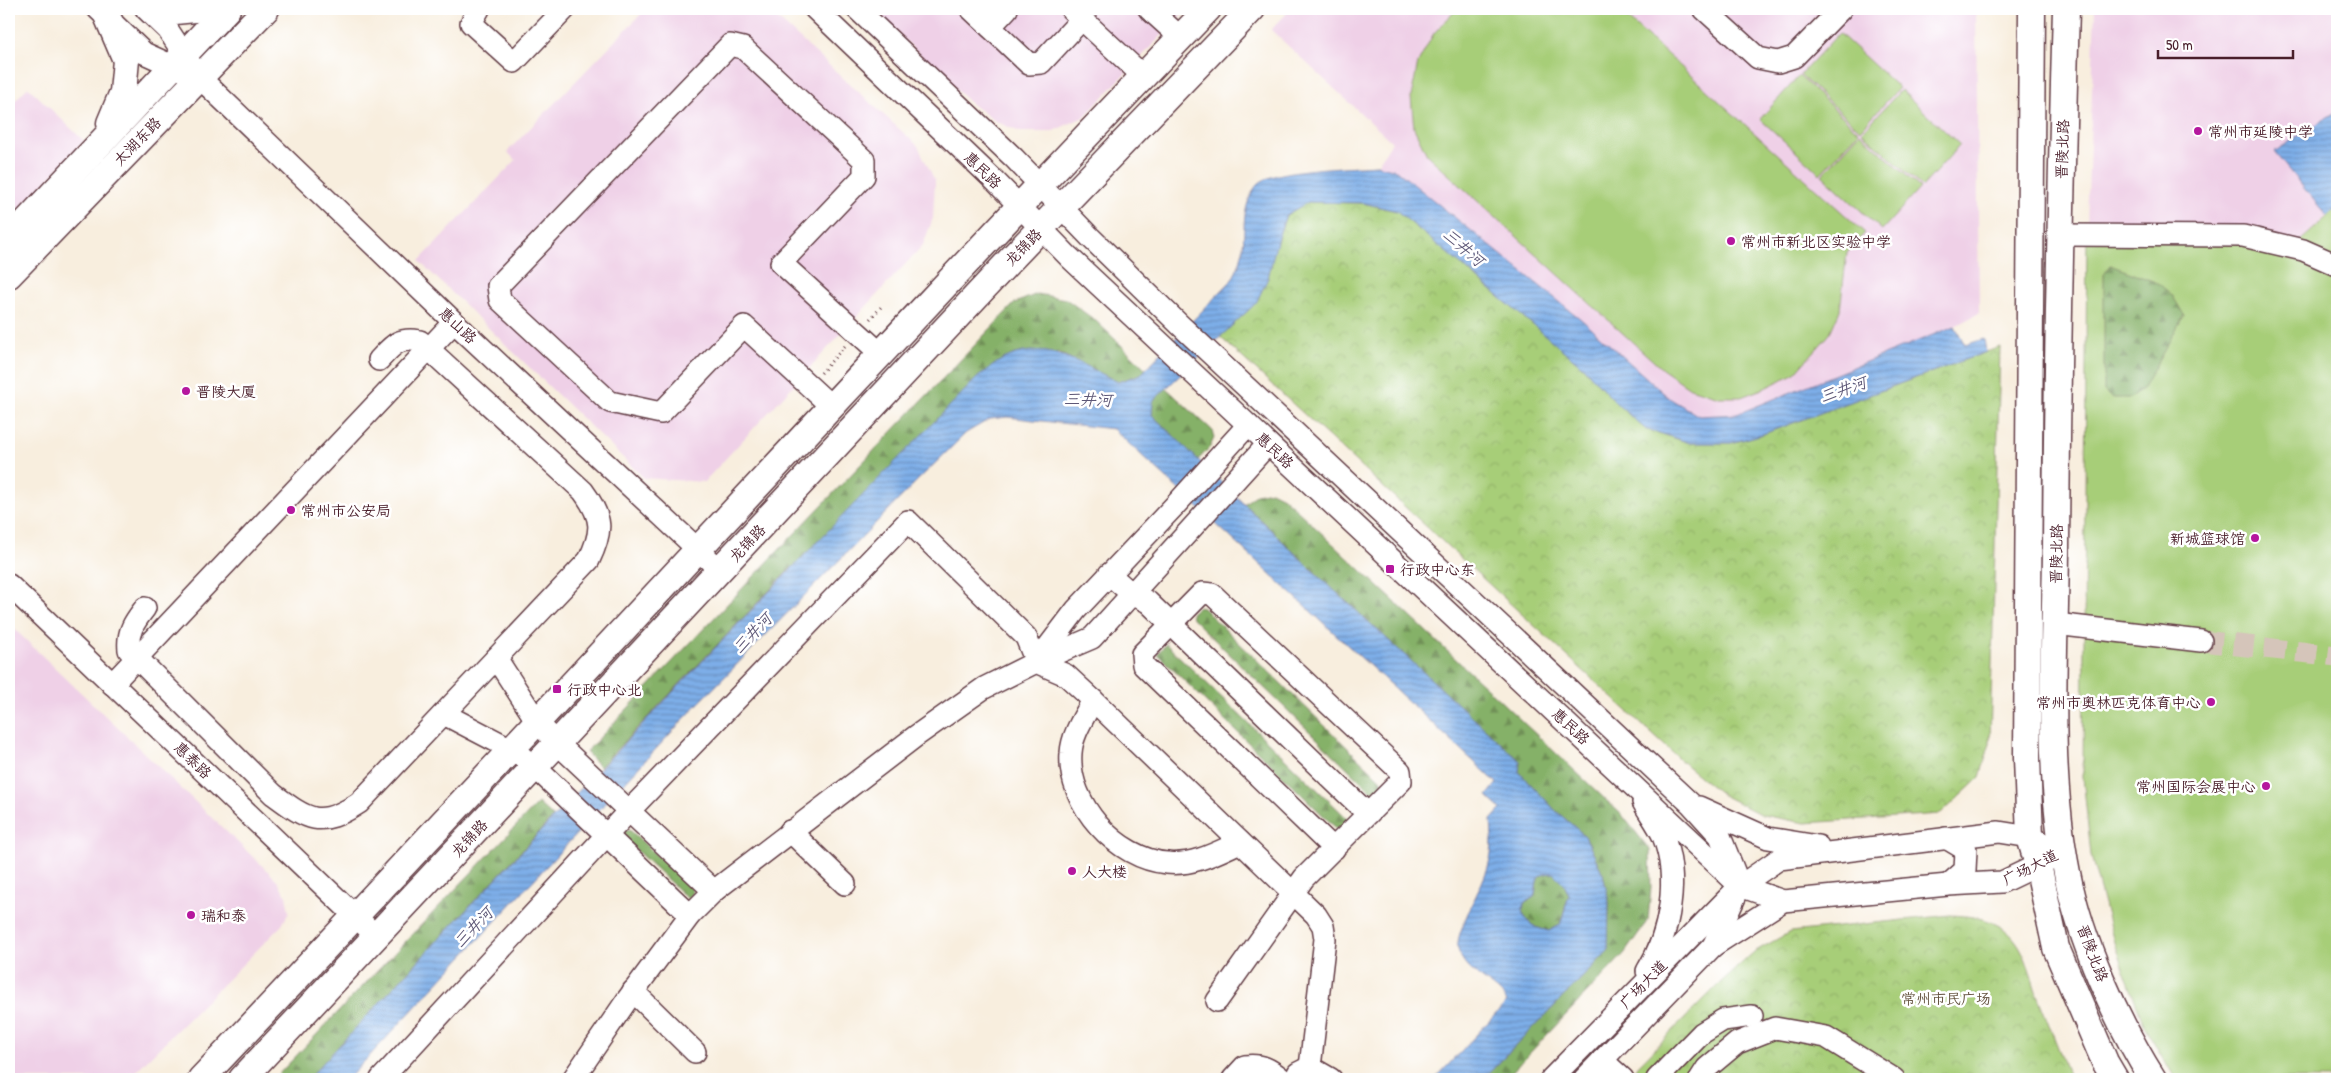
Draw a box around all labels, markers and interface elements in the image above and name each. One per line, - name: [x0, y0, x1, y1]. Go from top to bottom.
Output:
- scale bar: [2158, 28, 2294, 60]
- text: 50 m: [2166, 34, 2193, 55]
- street label: 太湖东路: [109, 112, 165, 170]
- street label: 晋陵北路: [2050, 119, 2074, 179]
- place label: 常州市延陵中学: [2208, 121, 2313, 142]
- marker: 常州市延陵中学: [2192, 125, 2204, 137]
- street label: 惠民路: [960, 147, 1006, 193]
- water label: 三井河: [1439, 223, 1492, 273]
- street label: 龙锦路: [1000, 224, 1046, 270]
- place label: 常州市新北区实验中学: [1741, 231, 1891, 252]
- marker: 常州市新北区实验中学: [1725, 235, 1737, 247]
- street label: 惠山路: [434, 302, 482, 348]
- water label: 三井河: [1817, 370, 1872, 407]
- place label: 晋陵大厦: [196, 381, 256, 402]
- marker: 晋陵大厦: [180, 385, 192, 397]
- water label: 三井河: [1064, 387, 1115, 411]
- street label: 惠民路: [1251, 427, 1299, 473]
- place label: 常州市公安局: [301, 500, 391, 521]
- marker: 常州市公安局: [285, 504, 297, 516]
- street label: 龙锦路: [724, 519, 770, 567]
- street label: 晋陵北路: [2045, 524, 2067, 584]
- place label: 新城篮球馆: [2170, 528, 2245, 549]
- marker: 新城篮球馆: [2249, 532, 2261, 544]
- place label: 行政中心东: [1400, 559, 1475, 580]
- marker: 行政中心东: [1384, 563, 1396, 575]
- water label: 三井河: [727, 606, 779, 658]
- place label: 行政中心北: [567, 679, 642, 700]
- marker: 行政中心北: [551, 683, 563, 695]
- place label: 常州市奥林匹克体育中心: [2036, 692, 2201, 713]
- marker: 常州市奥林匹克体育中心: [2205, 696, 2217, 708]
- street label: 惠民路: [1547, 703, 1595, 749]
- street label: 惠泰路: [170, 737, 216, 783]
- place label: 常州国际会展中心: [2136, 776, 2256, 797]
- marker: 常州国际会展中心: [2260, 780, 2272, 792]
- street label: 龙锦路: [446, 814, 492, 862]
- street label: 广场大道: [1998, 844, 2062, 890]
- place label: 人大楼: [1082, 861, 1127, 882]
- marker: 人大楼: [1066, 865, 1078, 877]
- water label: 三井河: [448, 900, 500, 952]
- place label: 瑞和泰: [201, 905, 246, 926]
- marker: 瑞和泰: [185, 909, 197, 921]
- street label: 晋陵北路: [2072, 921, 2114, 985]
- street label: 广场大道: [1615, 955, 1671, 1013]
- park label: 常州市民广场: [1901, 988, 1991, 1009]

